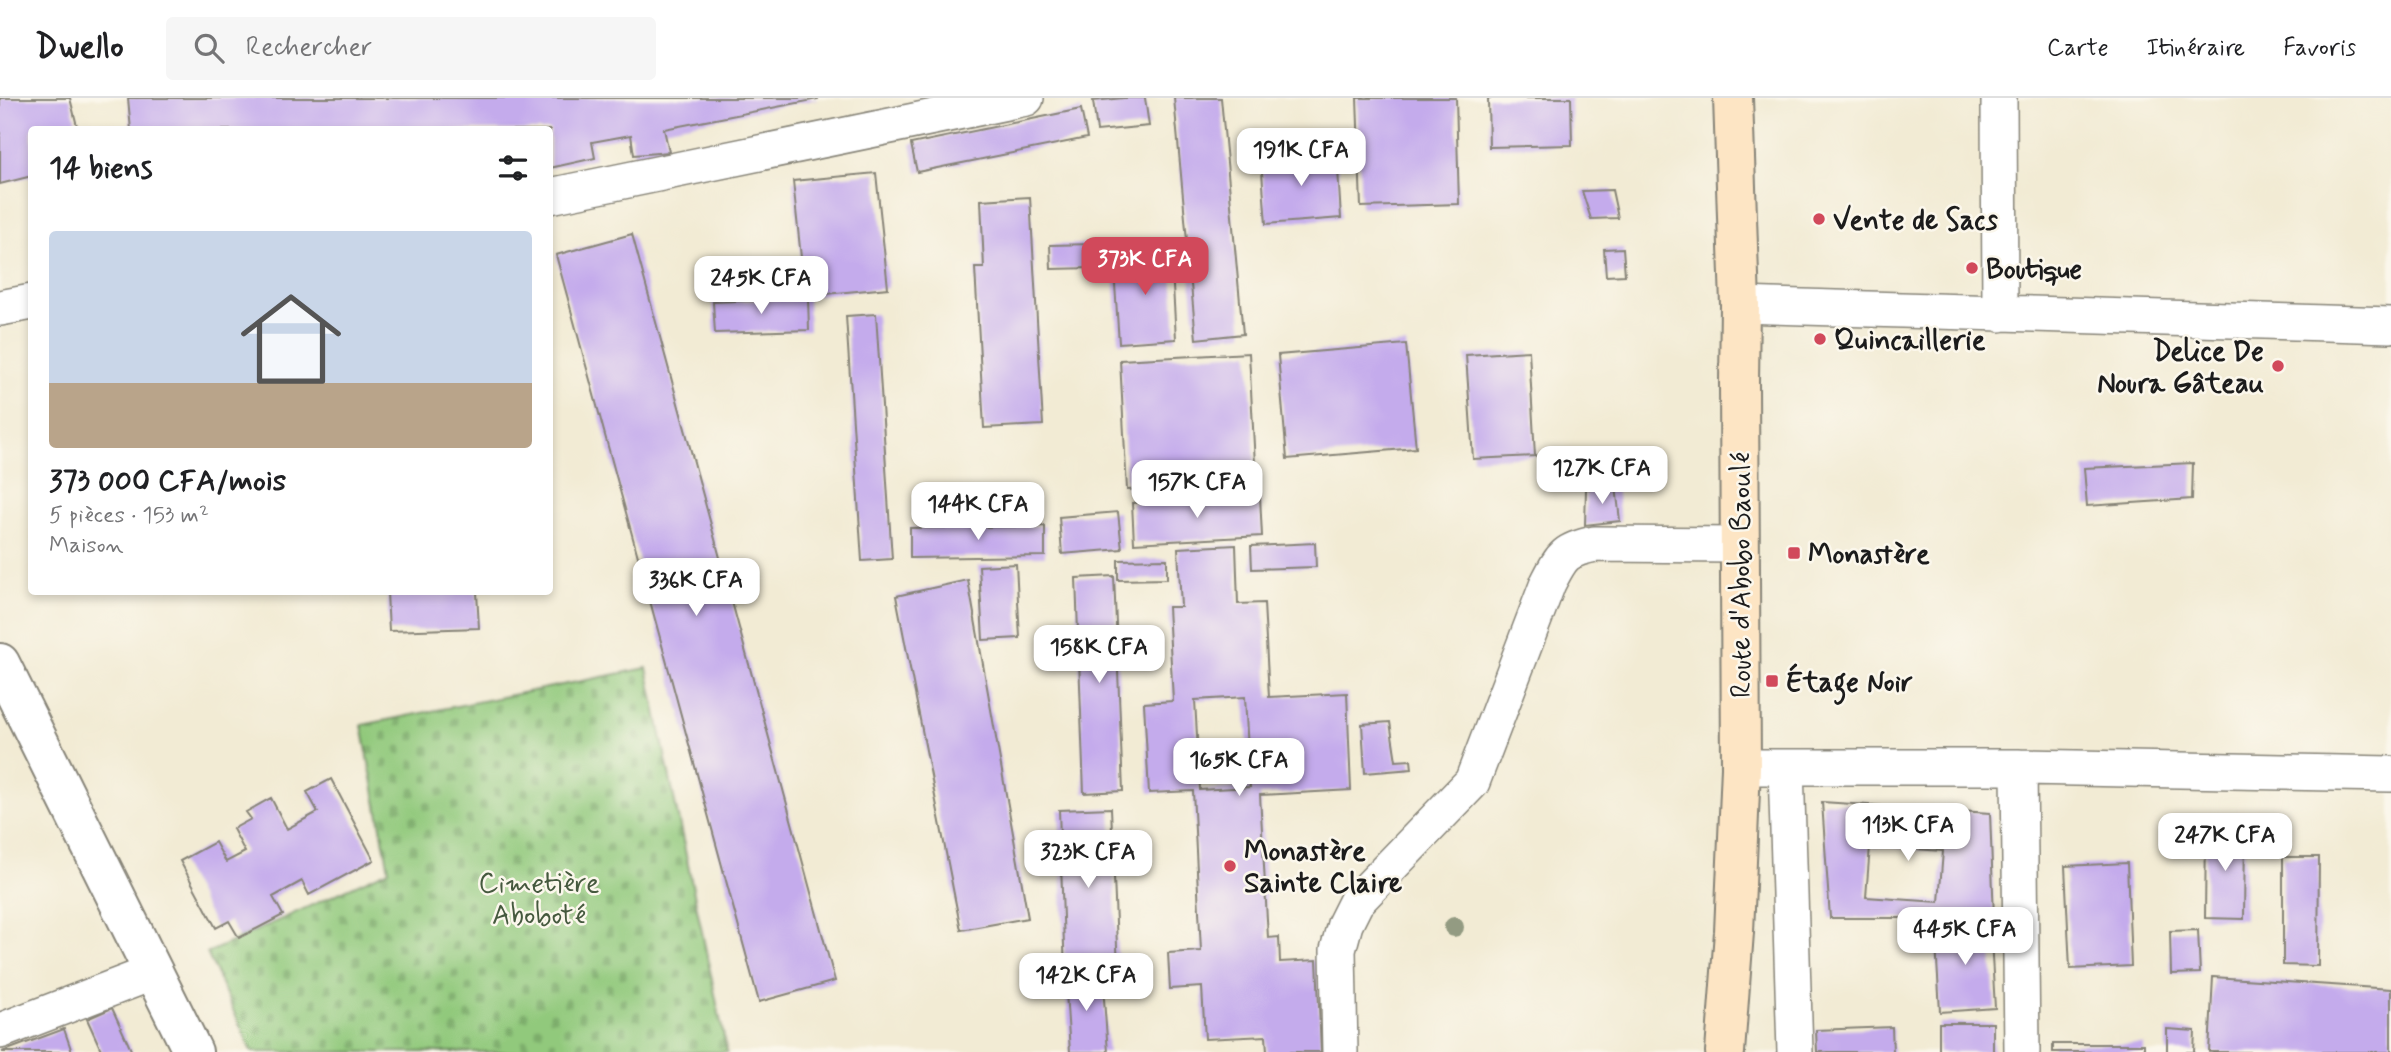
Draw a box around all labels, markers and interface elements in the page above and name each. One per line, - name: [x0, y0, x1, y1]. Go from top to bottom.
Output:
- search box: [166, 17, 656, 80]
- text: Dwello: [35, 26, 124, 70]
- icon: search: [190, 29, 228, 67]
- text: Rechercher: [246, 31, 372, 65]
- text: Carte: [2047, 33, 2109, 64]
- text: Itinéraire: [2147, 33, 2245, 64]
- text: Favoris: [2283, 33, 2356, 64]
- pin: 191K CFA: [1229, 129, 1373, 188]
- text: 191K CFA: [1253, 136, 1349, 166]
- text: 14 biens: [49, 149, 153, 188]
- icon: filters: [494, 149, 532, 187]
- place label: Vente de Sacs: [1833, 203, 1998, 240]
- marker: Vente de Sacs: [1811, 211, 1827, 227]
- pin: 373K CFA: [1073, 238, 1217, 297]
- text: 373K CFA: [1098, 245, 1192, 275]
- place label: Boutique: [1986, 252, 2082, 289]
- pin: 245K CFA: [689, 256, 833, 316]
- marker: Boutique: [1964, 260, 1980, 276]
- text: 245K CFA: [710, 264, 812, 294]
- icon: home: [228, 276, 354, 402]
- place label: Quincaillerie: [1834, 323, 1986, 360]
- marker: Quincaillerie: [1812, 331, 1828, 347]
- place label: Delice De Noura Gâteau: [2097, 334, 2264, 403]
- marker: Delice De Noura Gâteau: [2270, 358, 2286, 374]
- pin: 127K CFA: [1530, 446, 1674, 506]
- street label: Route d'Abobo Baoulé: [1724, 452, 1761, 698]
- text: 127K CFA: [1553, 454, 1651, 484]
- pin: 157K CFA: [1125, 460, 1269, 520]
- text: 373 000 CFA/mois: [49, 462, 286, 501]
- text: 157K CFA: [1148, 468, 1246, 498]
- pin: 144K CFA: [906, 482, 1050, 542]
- text: 144K CFA: [927, 490, 1029, 520]
- text: 5 pièces · 153 m²: [49, 501, 209, 531]
- text: Maison: [49, 531, 124, 561]
- place label: Monastère: [1808, 537, 1930, 574]
- marker: Monastère: [1786, 545, 1802, 561]
- pin: 336K CFA: [624, 559, 768, 618]
- text: 336K CFA: [649, 566, 743, 596]
- pin: 158K CFA: [1027, 626, 1171, 685]
- text: 158K CFA: [1050, 633, 1148, 663]
- place label: Étage Noir: [1786, 663, 1913, 705]
- marker: Étage Noir: [1764, 673, 1780, 689]
- pin: 165K CFA: [1167, 738, 1311, 798]
- text: 165K CFA: [1189, 746, 1289, 776]
- pin: 113K CFA: [1836, 804, 1980, 863]
- text: 113K CFA: [1861, 811, 1955, 841]
- pin: 247K CFA: [2153, 814, 2297, 873]
- text: 247K CFA: [2174, 821, 2276, 851]
- pin: 323K CFA: [1016, 830, 1160, 890]
- place label: Monastère Sainte Claire: [1244, 834, 1402, 903]
- text: 323K CFA: [1040, 838, 1136, 868]
- marker: Monastère Sainte Claire: [1222, 858, 1238, 874]
- park label: Cimetière Aboboté: [479, 866, 599, 935]
- pin: 445K CFA: [1893, 908, 2037, 967]
- text: 445K CFA: [1913, 915, 2017, 945]
- pin: 142K CFA: [1014, 954, 1158, 1013]
- text: 142K CFA: [1035, 961, 1137, 991]

